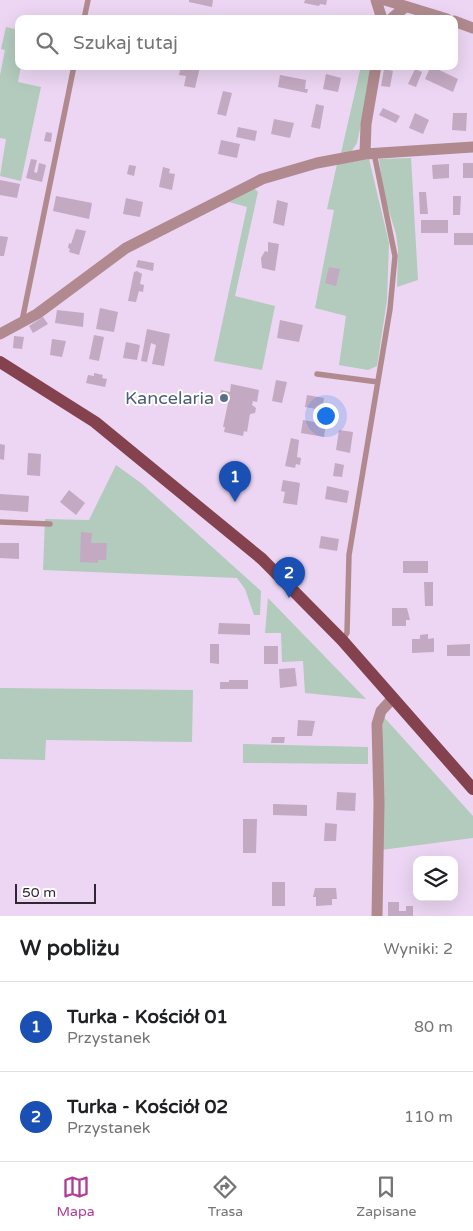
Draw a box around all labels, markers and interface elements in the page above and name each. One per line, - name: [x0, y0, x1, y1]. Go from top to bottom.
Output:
- search box: [15, 15, 458, 70]
- icon: search: [33, 29, 61, 57]
- text: Szukaj tutaj: [73, 32, 178, 54]
- place label: Kancelaria: [125, 387, 214, 409]
- marker: Kancelaria: [218, 392, 230, 404]
- your location: [313, 403, 339, 429]
- pin: 1: [219, 461, 251, 502]
- pin: 2: [273, 557, 305, 598]
- map controls: [413, 856, 458, 901]
- button: layers: [413, 856, 458, 901]
- scale bar: [15, 881, 96, 904]
- text: 50 m: [22, 884, 56, 901]
- text: W pobliżu: [20, 936, 120, 961]
- text: Wyniki: 2: [384, 939, 453, 959]
- text: Turka - Kościół 01: [67, 1006, 228, 1028]
- text: 1: [31, 1017, 41, 1037]
- text: 80 m: [414, 1017, 453, 1037]
- text: Przystanek: [67, 1028, 151, 1048]
- text: Turka - Kościół 02: [67, 1096, 228, 1118]
- text: 2: [31, 1107, 41, 1127]
- text: 110 m: [404, 1107, 453, 1127]
- text: Przystanek: [67, 1118, 151, 1138]
- tab: Mapa: [57, 1173, 95, 1220]
- tab: Trasa: [208, 1173, 243, 1220]
- tab: Zapisane: [356, 1173, 416, 1220]

